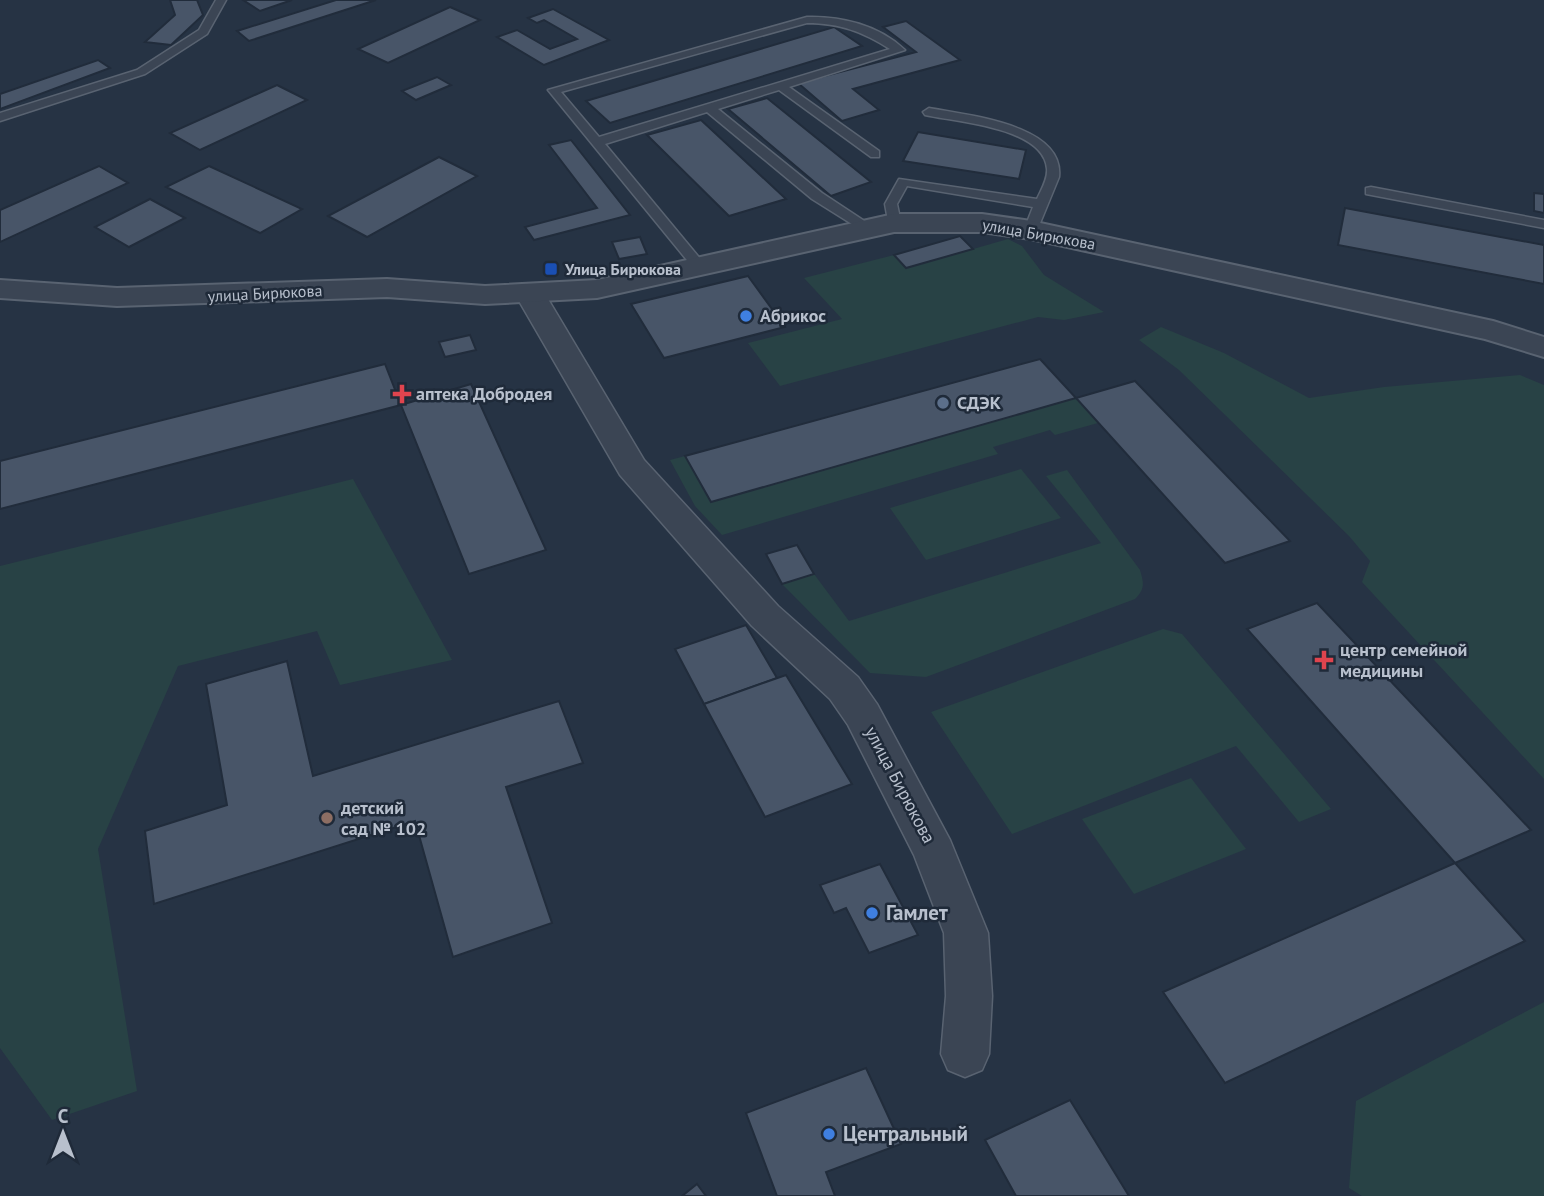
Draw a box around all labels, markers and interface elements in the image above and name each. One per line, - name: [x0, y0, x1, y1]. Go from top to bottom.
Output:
- street label: улица Бирюкова: [981, 214, 1097, 254]
- place label: Улица Бирюкова: [564, 259, 681, 279]
- marker: Улица Бирюкова: [543, 261, 559, 277]
- street label: улица Бирюкова: [207, 280, 323, 306]
- place label: Абрикос: [760, 304, 826, 327]
- marker: Абрикос: [738, 308, 754, 324]
- place label: аптека Добродея: [416, 382, 552, 405]
- marker: аптека Добродея: [394, 386, 410, 402]
- place label: СДЭК: [957, 391, 1001, 414]
- marker: СДЭК: [935, 395, 951, 411]
- place label: центр семейной медицины: [1340, 638, 1467, 682]
- marker: центр семейной медицины: [1314, 650, 1334, 670]
- street label: улица Бирюкова: [860, 722, 941, 847]
- place label: детский сад № 102: [340, 796, 426, 840]
- marker: детский сад № 102: [319, 810, 335, 826]
- place label: Гамлет: [886, 899, 948, 926]
- marker: Гамлет: [864, 905, 880, 921]
- north arrow: [28, 1098, 98, 1168]
- text: С: [58, 1104, 69, 1128]
- place label: Центральный: [843, 1120, 968, 1147]
- marker: Центральный: [821, 1126, 837, 1142]

